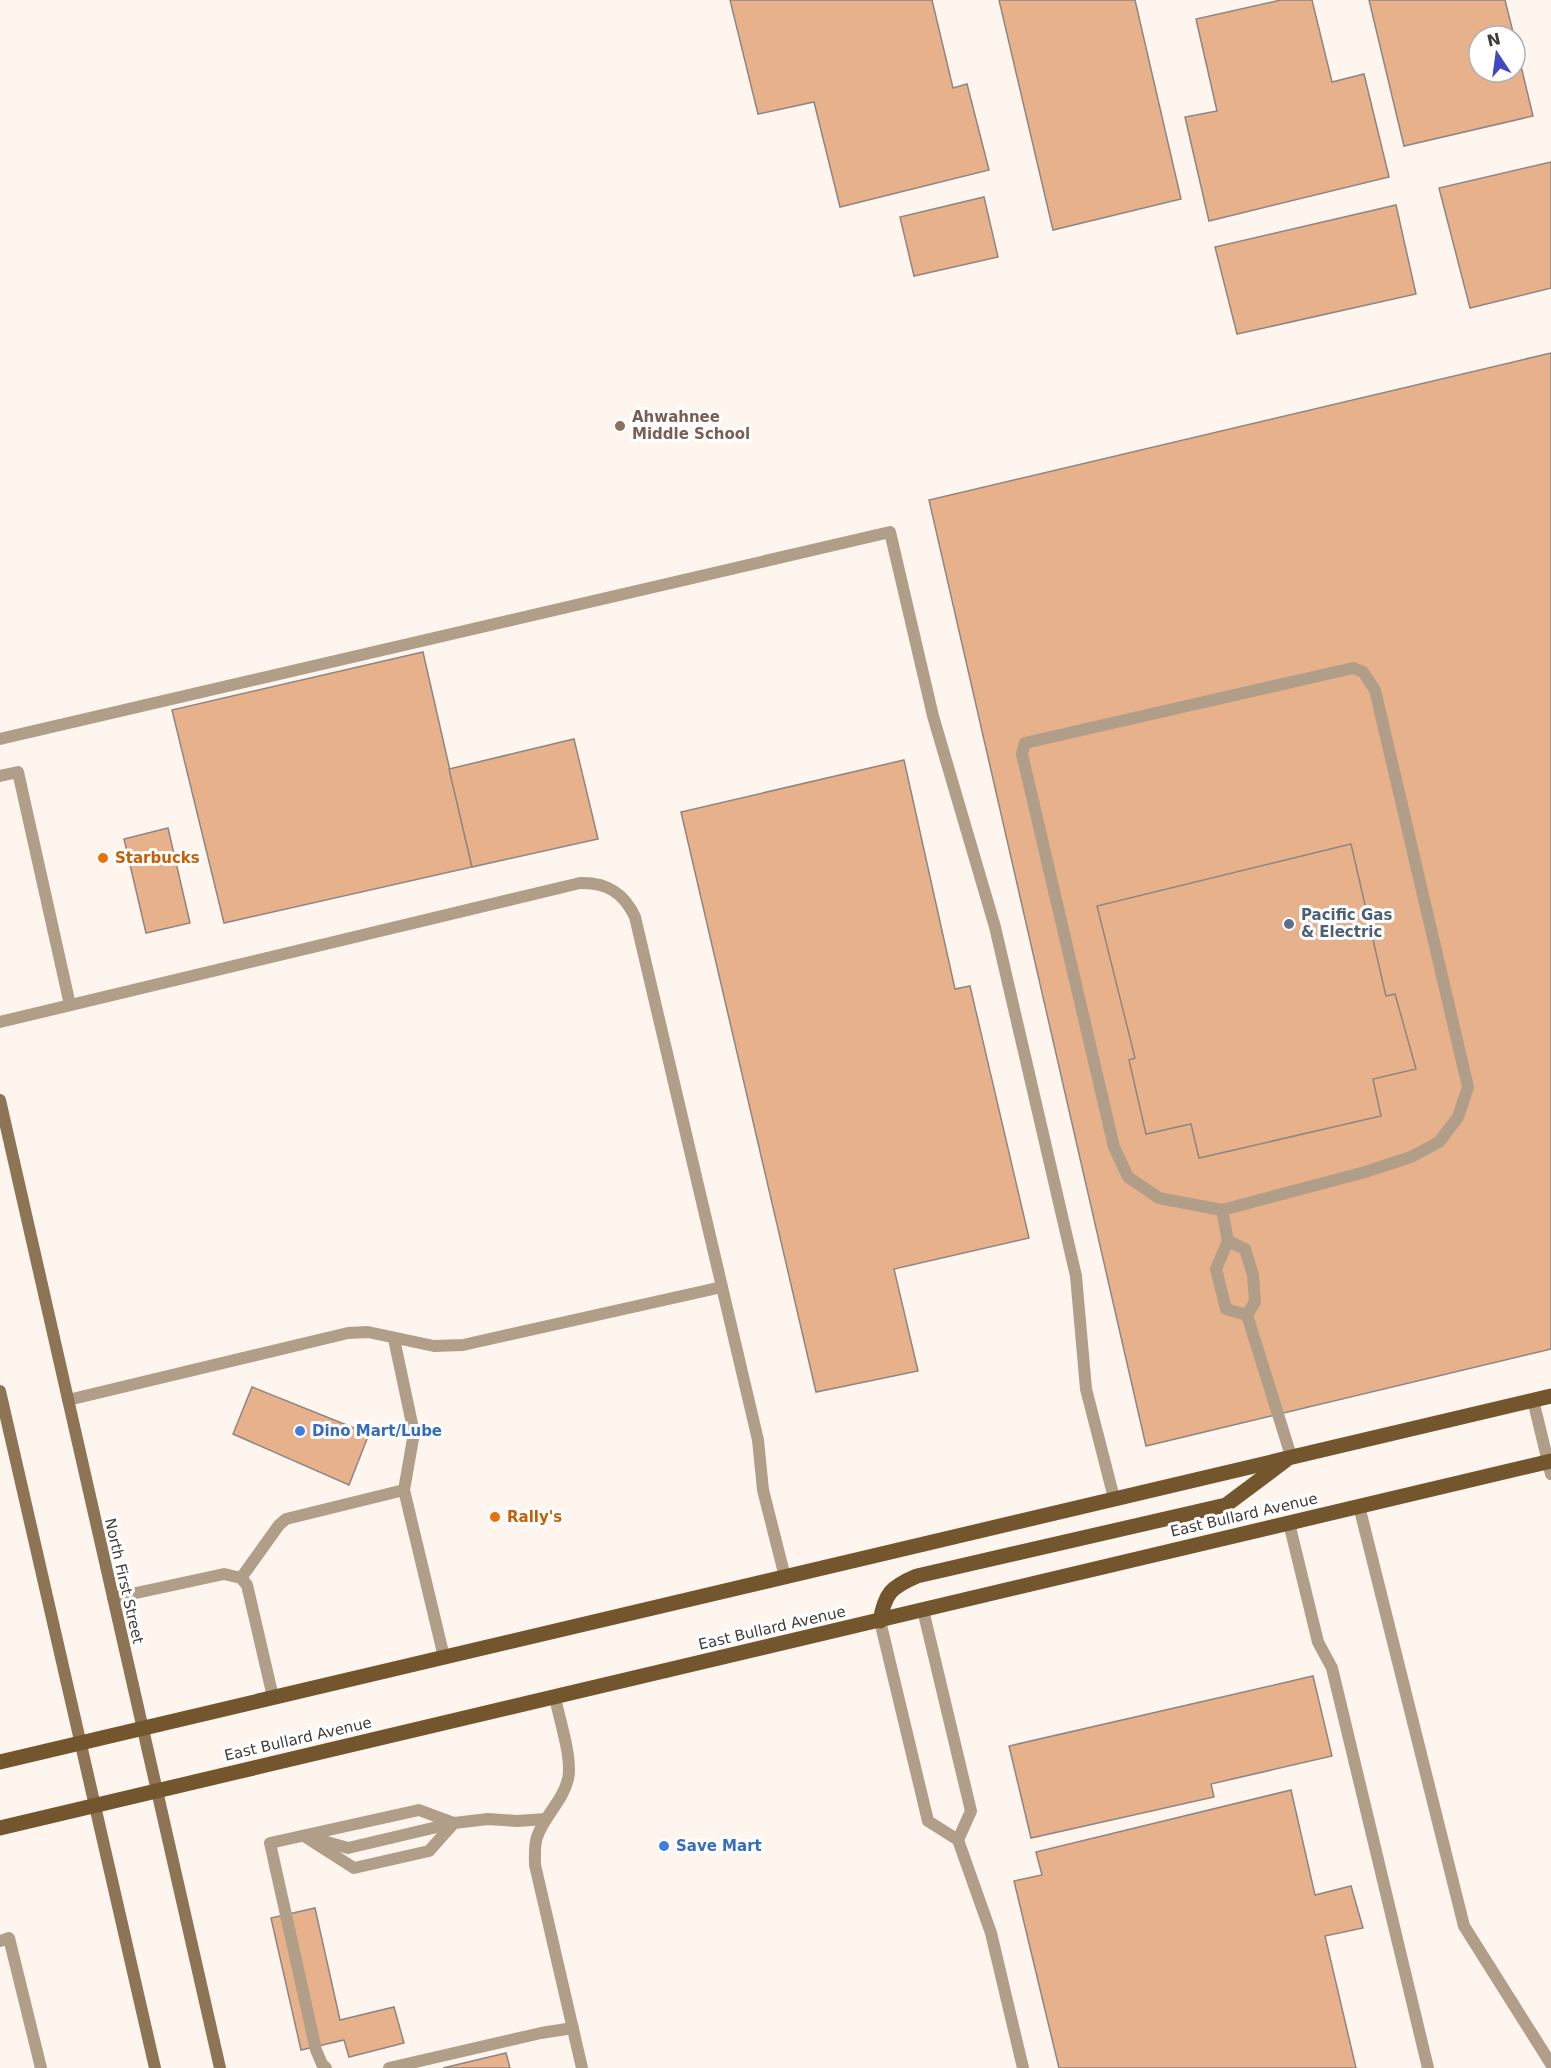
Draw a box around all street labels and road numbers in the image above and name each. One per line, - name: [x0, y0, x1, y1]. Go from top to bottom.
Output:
- street label: East Bullard Avenue: [1169, 1489, 1319, 1541]
- street label: North First Street: [101, 1516, 147, 1646]
- street label: East Bullard Avenue: [697, 1602, 847, 1654]
- street label: East Bullard Avenue: [223, 1713, 373, 1765]

